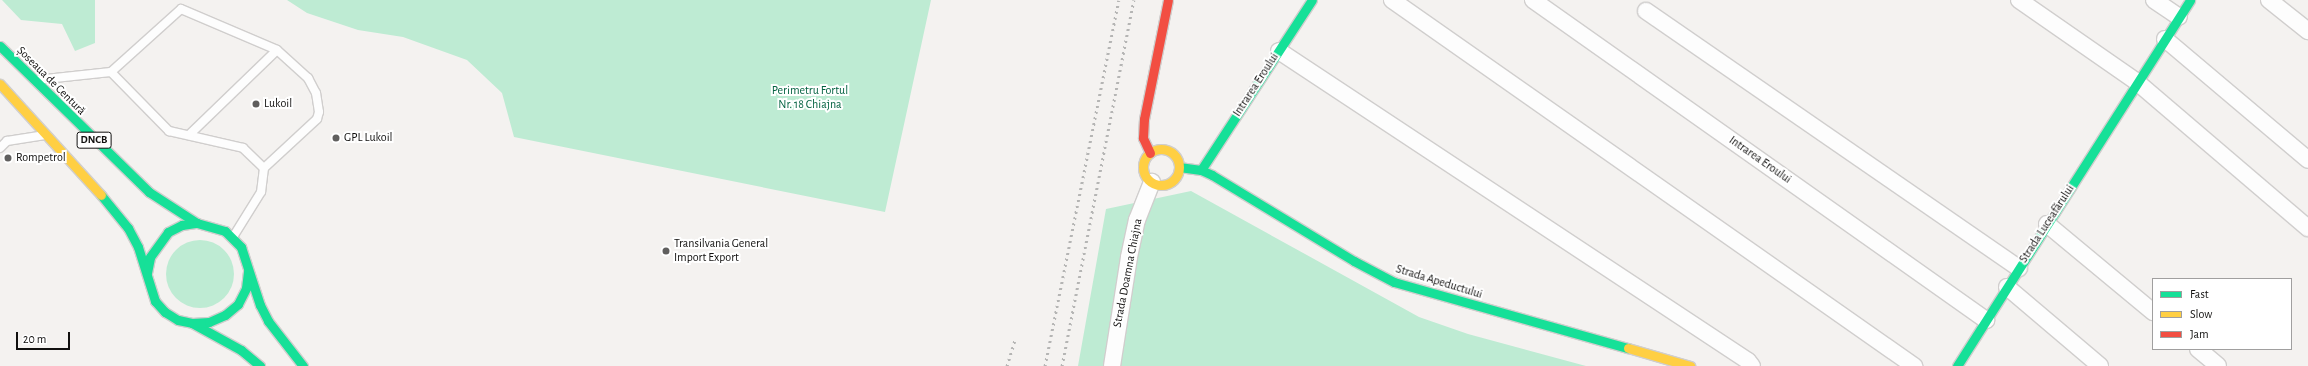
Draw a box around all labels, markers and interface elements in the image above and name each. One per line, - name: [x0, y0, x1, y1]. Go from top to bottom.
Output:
- street label: Șoseaua de Centură: [14, 44, 88, 118]
- street label: Intrarea Eroului: [1230, 51, 1282, 119]
- park label: Perimetru Fortul Nr. 18 Chiajna: [772, 84, 848, 112]
- place label: Lukoil: [264, 97, 292, 111]
- marker: Lukoil: [251, 99, 261, 109]
- road number: DNCB: [76, 131, 112, 149]
- place label: GPL Lukoil: [344, 131, 393, 145]
- marker: GPL Lukoil: [331, 133, 341, 143]
- street label: Intrarea Eroului: [1726, 133, 1794, 187]
- place label: Rompetrol: [16, 151, 66, 165]
- marker: Rompetrol: [3, 153, 13, 163]
- street label: Strada Luceafărului: [2016, 182, 2078, 266]
- street label: Strada Doamna Chiajna: [1110, 217, 1146, 329]
- place label: Transilvania General Import Export: [674, 237, 768, 265]
- marker: Transilvania General Import Export: [661, 246, 671, 256]
- street label: Strada Apeductului: [1394, 262, 1484, 302]
- legend: [2152, 278, 2292, 350]
- text: Fast: [2190, 288, 2209, 300]
- text: Slow: [2190, 308, 2212, 320]
- scale bar: [18, 324, 72, 350]
- text: Jam: [2190, 328, 2209, 340]
- text: 20 m: [23, 333, 46, 345]

